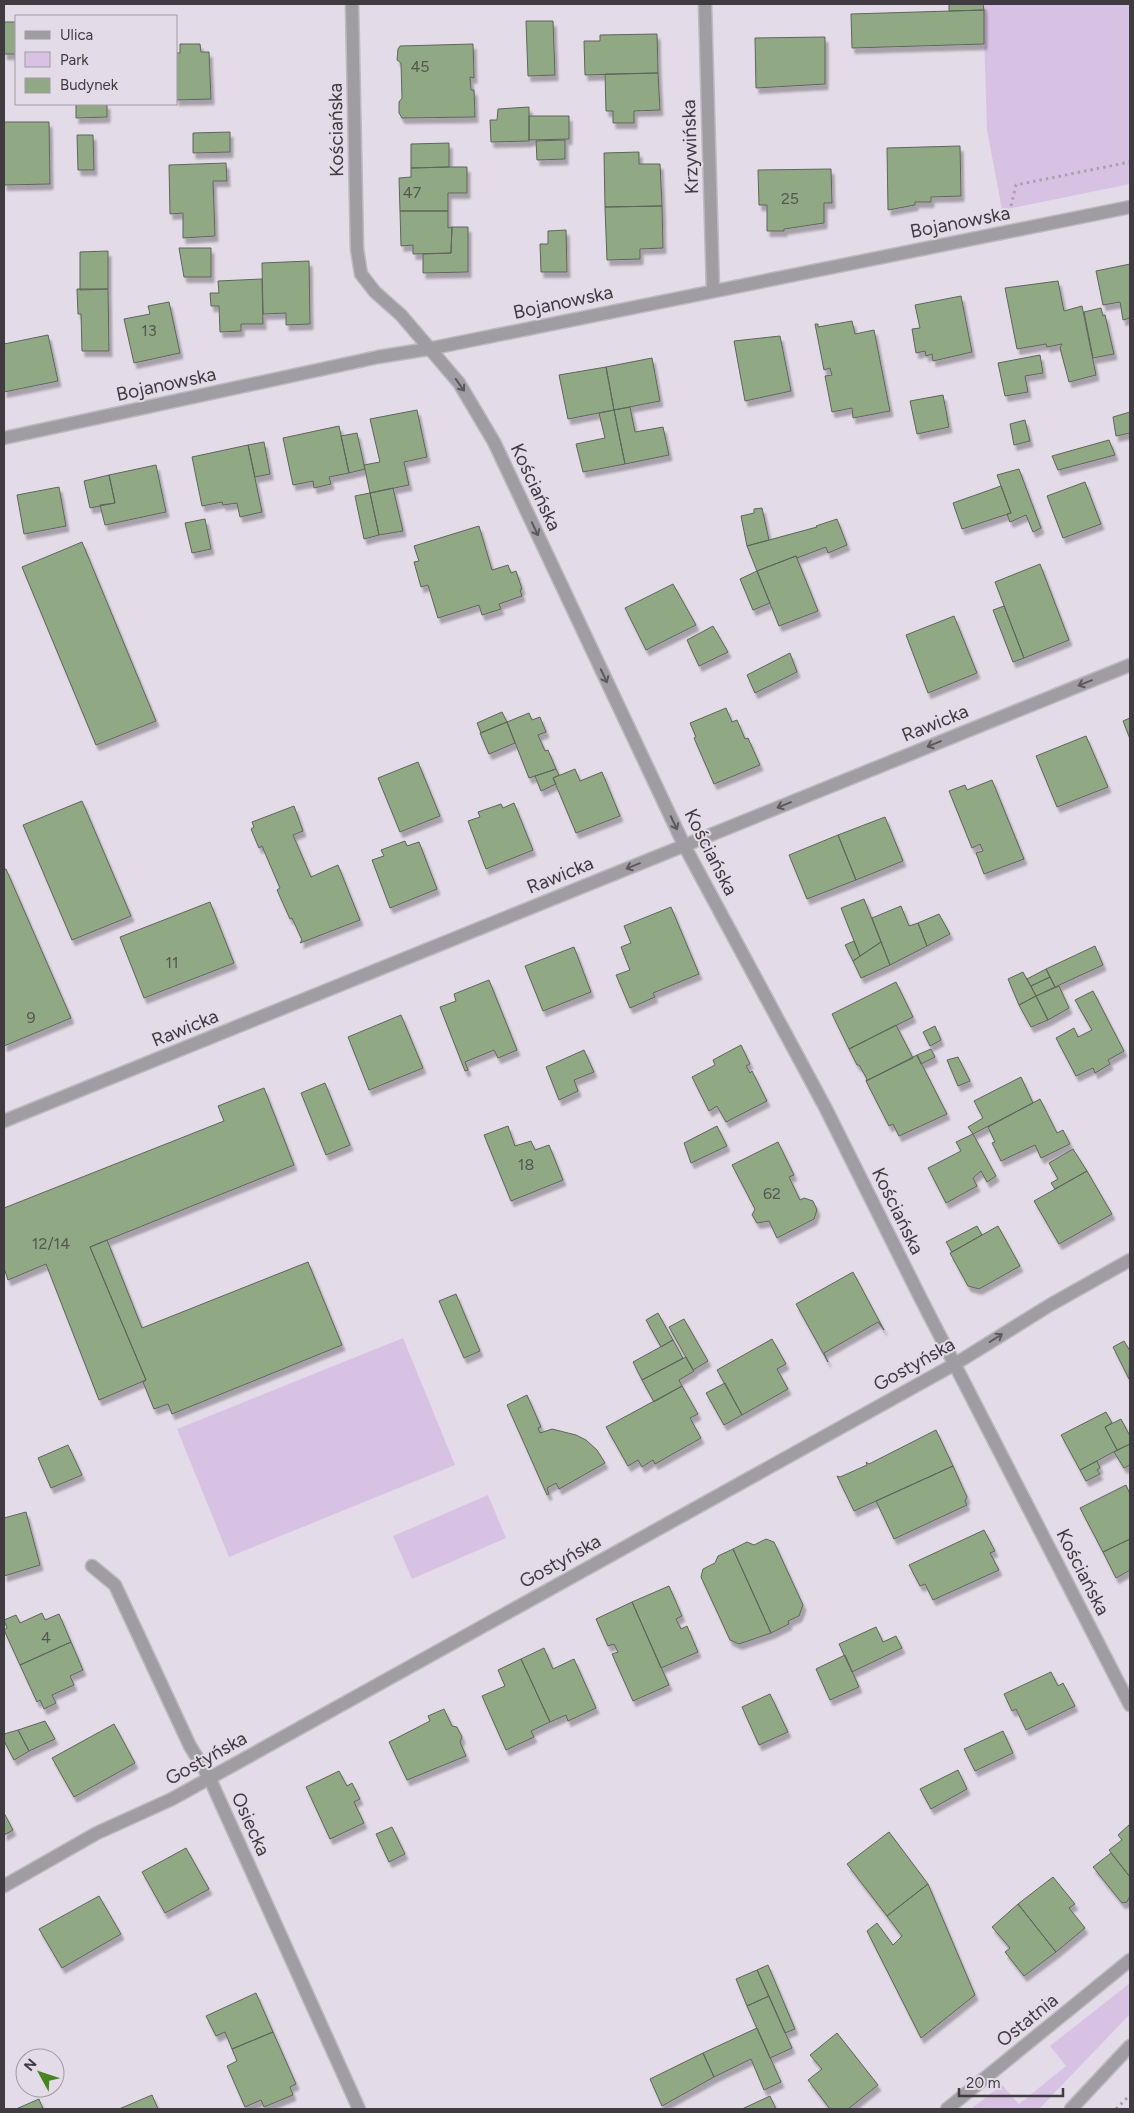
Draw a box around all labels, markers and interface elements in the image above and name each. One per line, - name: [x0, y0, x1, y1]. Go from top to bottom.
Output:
- legend: [15, 15, 178, 105]
- text: Ulica: [60, 26, 93, 44]
- text: Park: [60, 51, 89, 69]
- house number: 45: [410, 57, 430, 76]
- text: Budynek: [60, 76, 119, 94]
- street label: Kościańska: [324, 83, 348, 177]
- street label: Krzywińska: [677, 99, 703, 195]
- house number: 47: [403, 183, 422, 202]
- house number: 25: [781, 189, 799, 208]
- street label: Bojanowska: [908, 201, 1012, 243]
- street label: Bojanowska: [511, 280, 615, 324]
- house number: 13: [141, 321, 157, 340]
- street label: Bojanowska: [114, 362, 218, 406]
- one-way arrow: [455, 378, 465, 392]
- street label: Kościańska: [506, 440, 566, 534]
- one-way arrow: [531, 521, 540, 536]
- one-way arrow: [600, 668, 610, 683]
- one-way arrow: [1078, 679, 1093, 688]
- street label: Rawicka: [898, 699, 972, 747]
- one-way arrow: [927, 740, 942, 749]
- one-way arrow: [777, 800, 792, 810]
- street label: Kościańska: [679, 805, 743, 899]
- one-way arrow: [670, 815, 679, 830]
- street label: Rawicka: [523, 851, 597, 899]
- one-way arrow: [626, 861, 641, 871]
- house number: 11: [165, 953, 179, 972]
- street label: Rawicka: [148, 1004, 222, 1052]
- house number: 9: [26, 1008, 36, 1027]
- house number: 18: [518, 1155, 534, 1174]
- street label: Kościańska: [867, 1164, 929, 1258]
- house number: 62: [763, 1184, 781, 1203]
- house number: 12/14: [32, 1234, 70, 1253]
- street label: Gostyńska: [869, 1332, 959, 1396]
- one-way arrow: [989, 1333, 1003, 1343]
- street label: Kościańska: [1051, 1525, 1115, 1619]
- street label: Gostyńska: [515, 1529, 605, 1593]
- house number: 4: [41, 1628, 51, 1647]
- street label: Gostyńska: [161, 1726, 251, 1790]
- street label: Osiecka: [227, 1789, 275, 1859]
- street label: Ostatnia: [992, 1988, 1062, 2052]
- north arrow: [15, 2048, 65, 2098]
- text: N: [20, 2055, 40, 2075]
- scale bar: [959, 2066, 1063, 2098]
- text: 20 m: [966, 2074, 1000, 2092]

